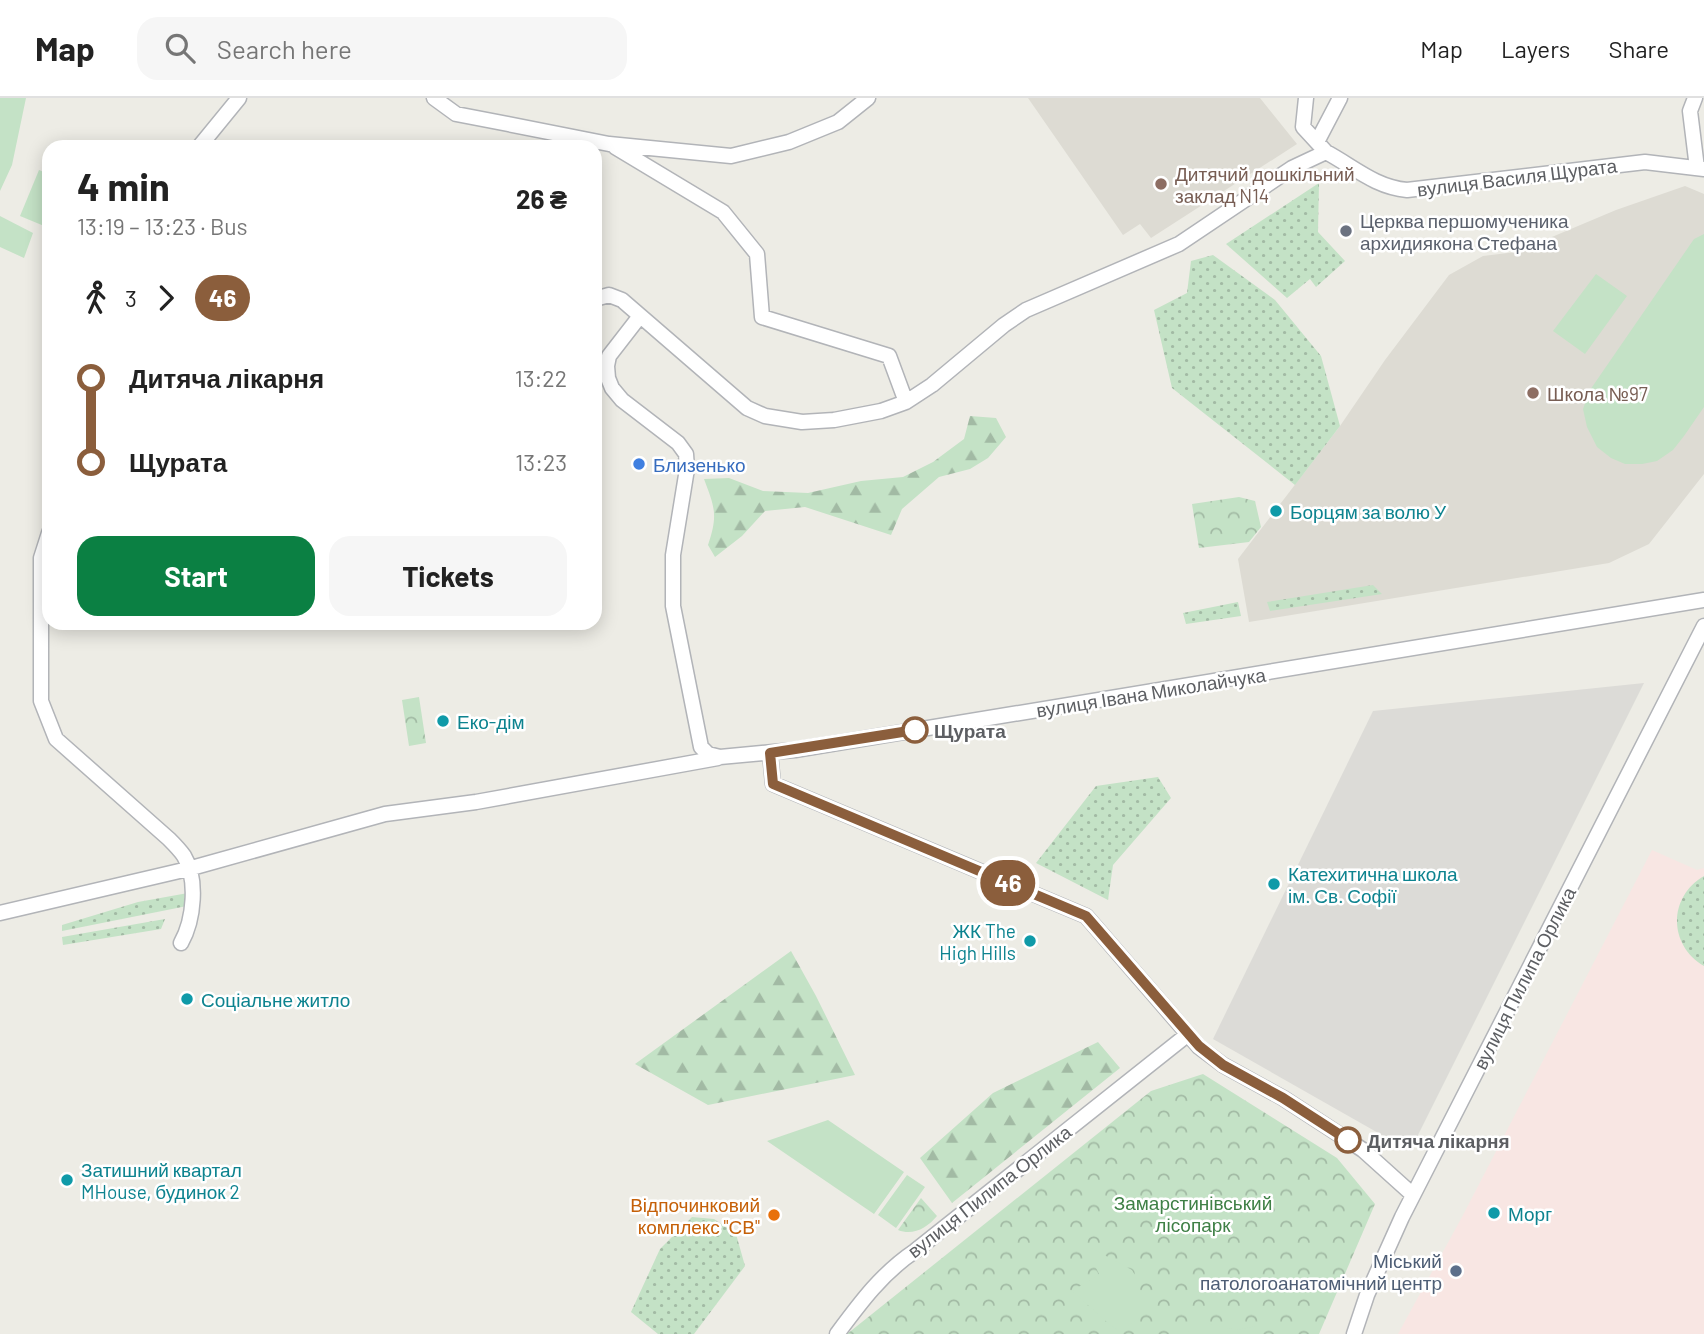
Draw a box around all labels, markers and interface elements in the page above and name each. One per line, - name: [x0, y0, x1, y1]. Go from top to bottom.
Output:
- search box: [137, 17, 627, 80]
- text: Map: [35, 28, 95, 68]
- icon: search: [161, 29, 199, 67]
- text: Search here: [217, 33, 352, 64]
- text: Map: [1420, 34, 1463, 63]
- text: Layers: [1501, 34, 1570, 63]
- text: Share: [1608, 34, 1669, 63]
- street label: вулиця Василя Щурата: [1416, 153, 1619, 201]
- place label: Дитячий дошкільний заклад N14: [1175, 162, 1355, 207]
- text: 4 min: [77, 163, 170, 209]
- marker: Дитячий дошкільний заклад N14: [1153, 176, 1169, 192]
- text: 26 ₴: [516, 183, 567, 214]
- place label: Церква першомученика архидиякона Стефана: [1360, 209, 1569, 254]
- text: 13:19 – 13:23 · Bus: [77, 212, 248, 240]
- marker: Церква першомученика архидиякона Стефана: [1338, 223, 1354, 239]
- icon: walk: [77, 279, 115, 317]
- icon: forward: [147, 279, 185, 317]
- text: 46: [209, 283, 236, 312]
- text: 3: [125, 284, 137, 312]
- text: Дитяча лікарня: [129, 362, 324, 393]
- text: 13:22: [515, 364, 567, 392]
- place label: Школа №97: [1547, 382, 1648, 405]
- marker: Школа №97: [1525, 385, 1541, 401]
- text: Щурата: [129, 446, 227, 477]
- text: 13:23: [515, 448, 567, 476]
- place label: Близенько: [653, 453, 746, 476]
- marker: Близенько: [631, 456, 647, 472]
- place label: Борцям за волю У: [1290, 500, 1447, 523]
- marker: Борцям за волю У: [1268, 503, 1284, 519]
- button: Start: [77, 536, 315, 616]
- button: Tickets: [329, 536, 567, 616]
- street label: вулиця Івана Миколайчука: [1035, 662, 1268, 722]
- place label: Еко-дім: [457, 710, 525, 733]
- marker: Еко-дім: [435, 713, 451, 729]
- marker: Щурата: [902, 717, 928, 743]
- place label: Щурата: [934, 719, 1006, 742]
- line badge: 46: [976, 860, 1040, 906]
- place label: Катехитична школа ім. Св. Софії: [1288, 862, 1458, 907]
- text: 46: [994, 868, 1022, 897]
- marker: Катехитична школа ім. Св. Софії: [1266, 876, 1282, 892]
- street label: вулиця Пилипа Орлика: [1468, 883, 1580, 1073]
- place label: ЖК The High Hills: [939, 919, 1016, 964]
- marker: ЖК The High Hills: [1022, 933, 1038, 949]
- place label: Соціальне житло: [201, 988, 350, 1011]
- marker: Соціальне житло: [179, 991, 195, 1007]
- street label: вулиця Пилипа Орлика: [902, 1120, 1076, 1262]
- marker: Дитяча лікарня: [1335, 1127, 1361, 1153]
- place label: Дитяча лікарня: [1367, 1129, 1510, 1152]
- place label: Затишний квартал MHouse, будинок 2: [81, 1158, 242, 1203]
- marker: Затишний квартал MHouse, будинок 2: [59, 1172, 75, 1188]
- park label: Замарстинівський лісопарк: [1114, 1191, 1272, 1236]
- place label: Відпочинковий комплекс "СВ": [630, 1193, 760, 1238]
- place label: Морг: [1508, 1202, 1552, 1225]
- marker: Морг: [1486, 1205, 1502, 1221]
- marker: Відпочинковий комплекс "СВ": [766, 1207, 782, 1223]
- place label: Міський патологоанатомічний центр: [1200, 1249, 1442, 1294]
- marker: Міський патологоанатомічний центр: [1448, 1263, 1464, 1279]

